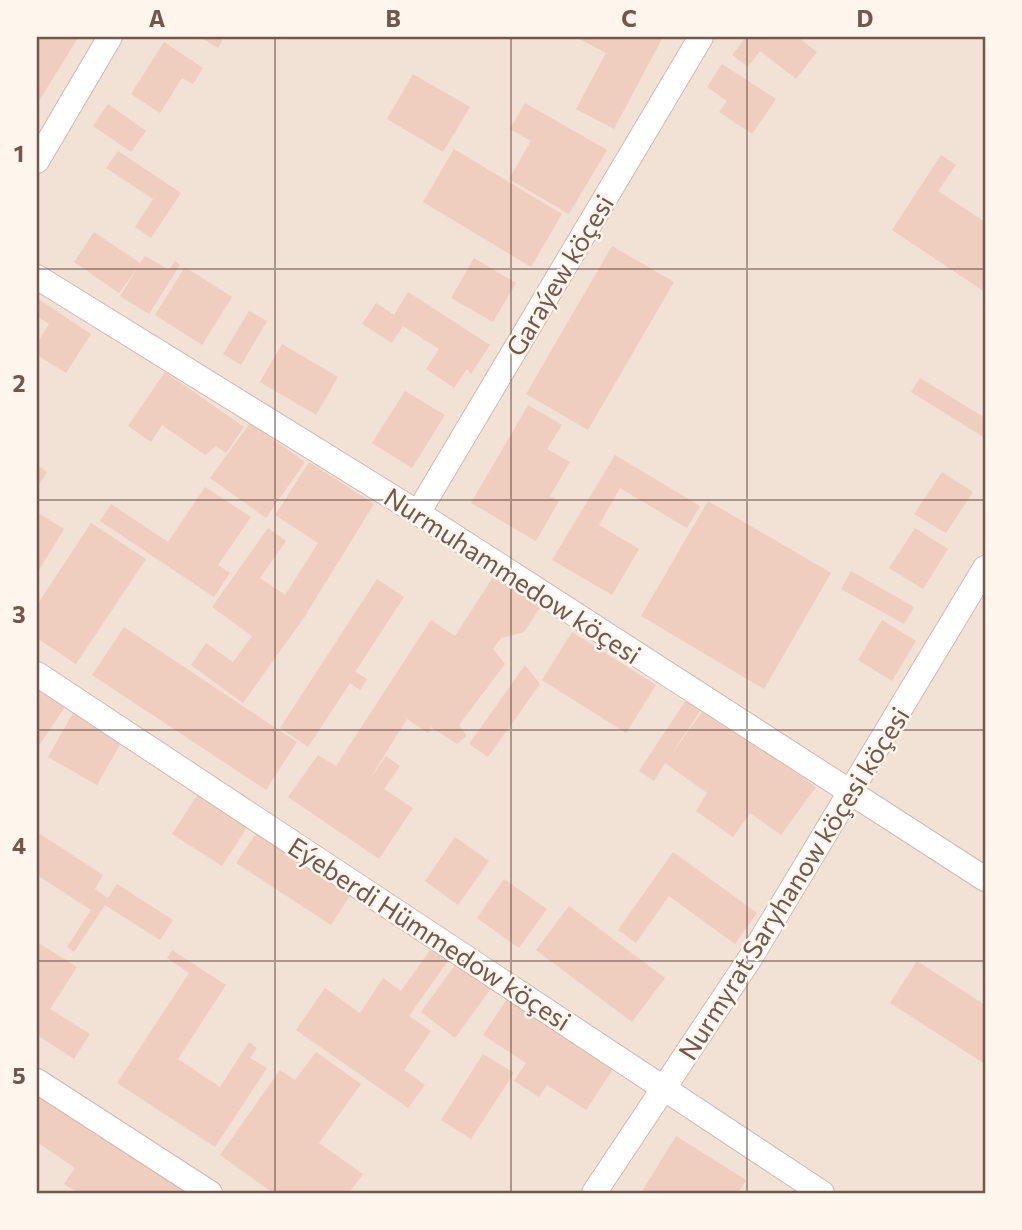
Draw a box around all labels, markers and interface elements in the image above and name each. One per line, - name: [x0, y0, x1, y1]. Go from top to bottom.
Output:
- text: A: [149, 4, 166, 32]
- text: B: [385, 4, 401, 32]
- text: C: [621, 4, 637, 32]
- text: D: [857, 4, 874, 32]
- text: 1: [14, 139, 24, 167]
- street label: Garaýew köçesi: [499, 189, 619, 361]
- text: 2: [12, 369, 26, 397]
- street label: Nurmuhammedow köçesi: [379, 480, 647, 670]
- text: 3: [12, 600, 26, 628]
- street label: Nurmyrat Saryhanow köçesi köçesi: [671, 701, 915, 1065]
- street label: Eýeberdi Hümmedow köçesi: [283, 830, 577, 1036]
- text: 4: [12, 831, 26, 859]
- text: 5: [12, 1061, 26, 1089]

